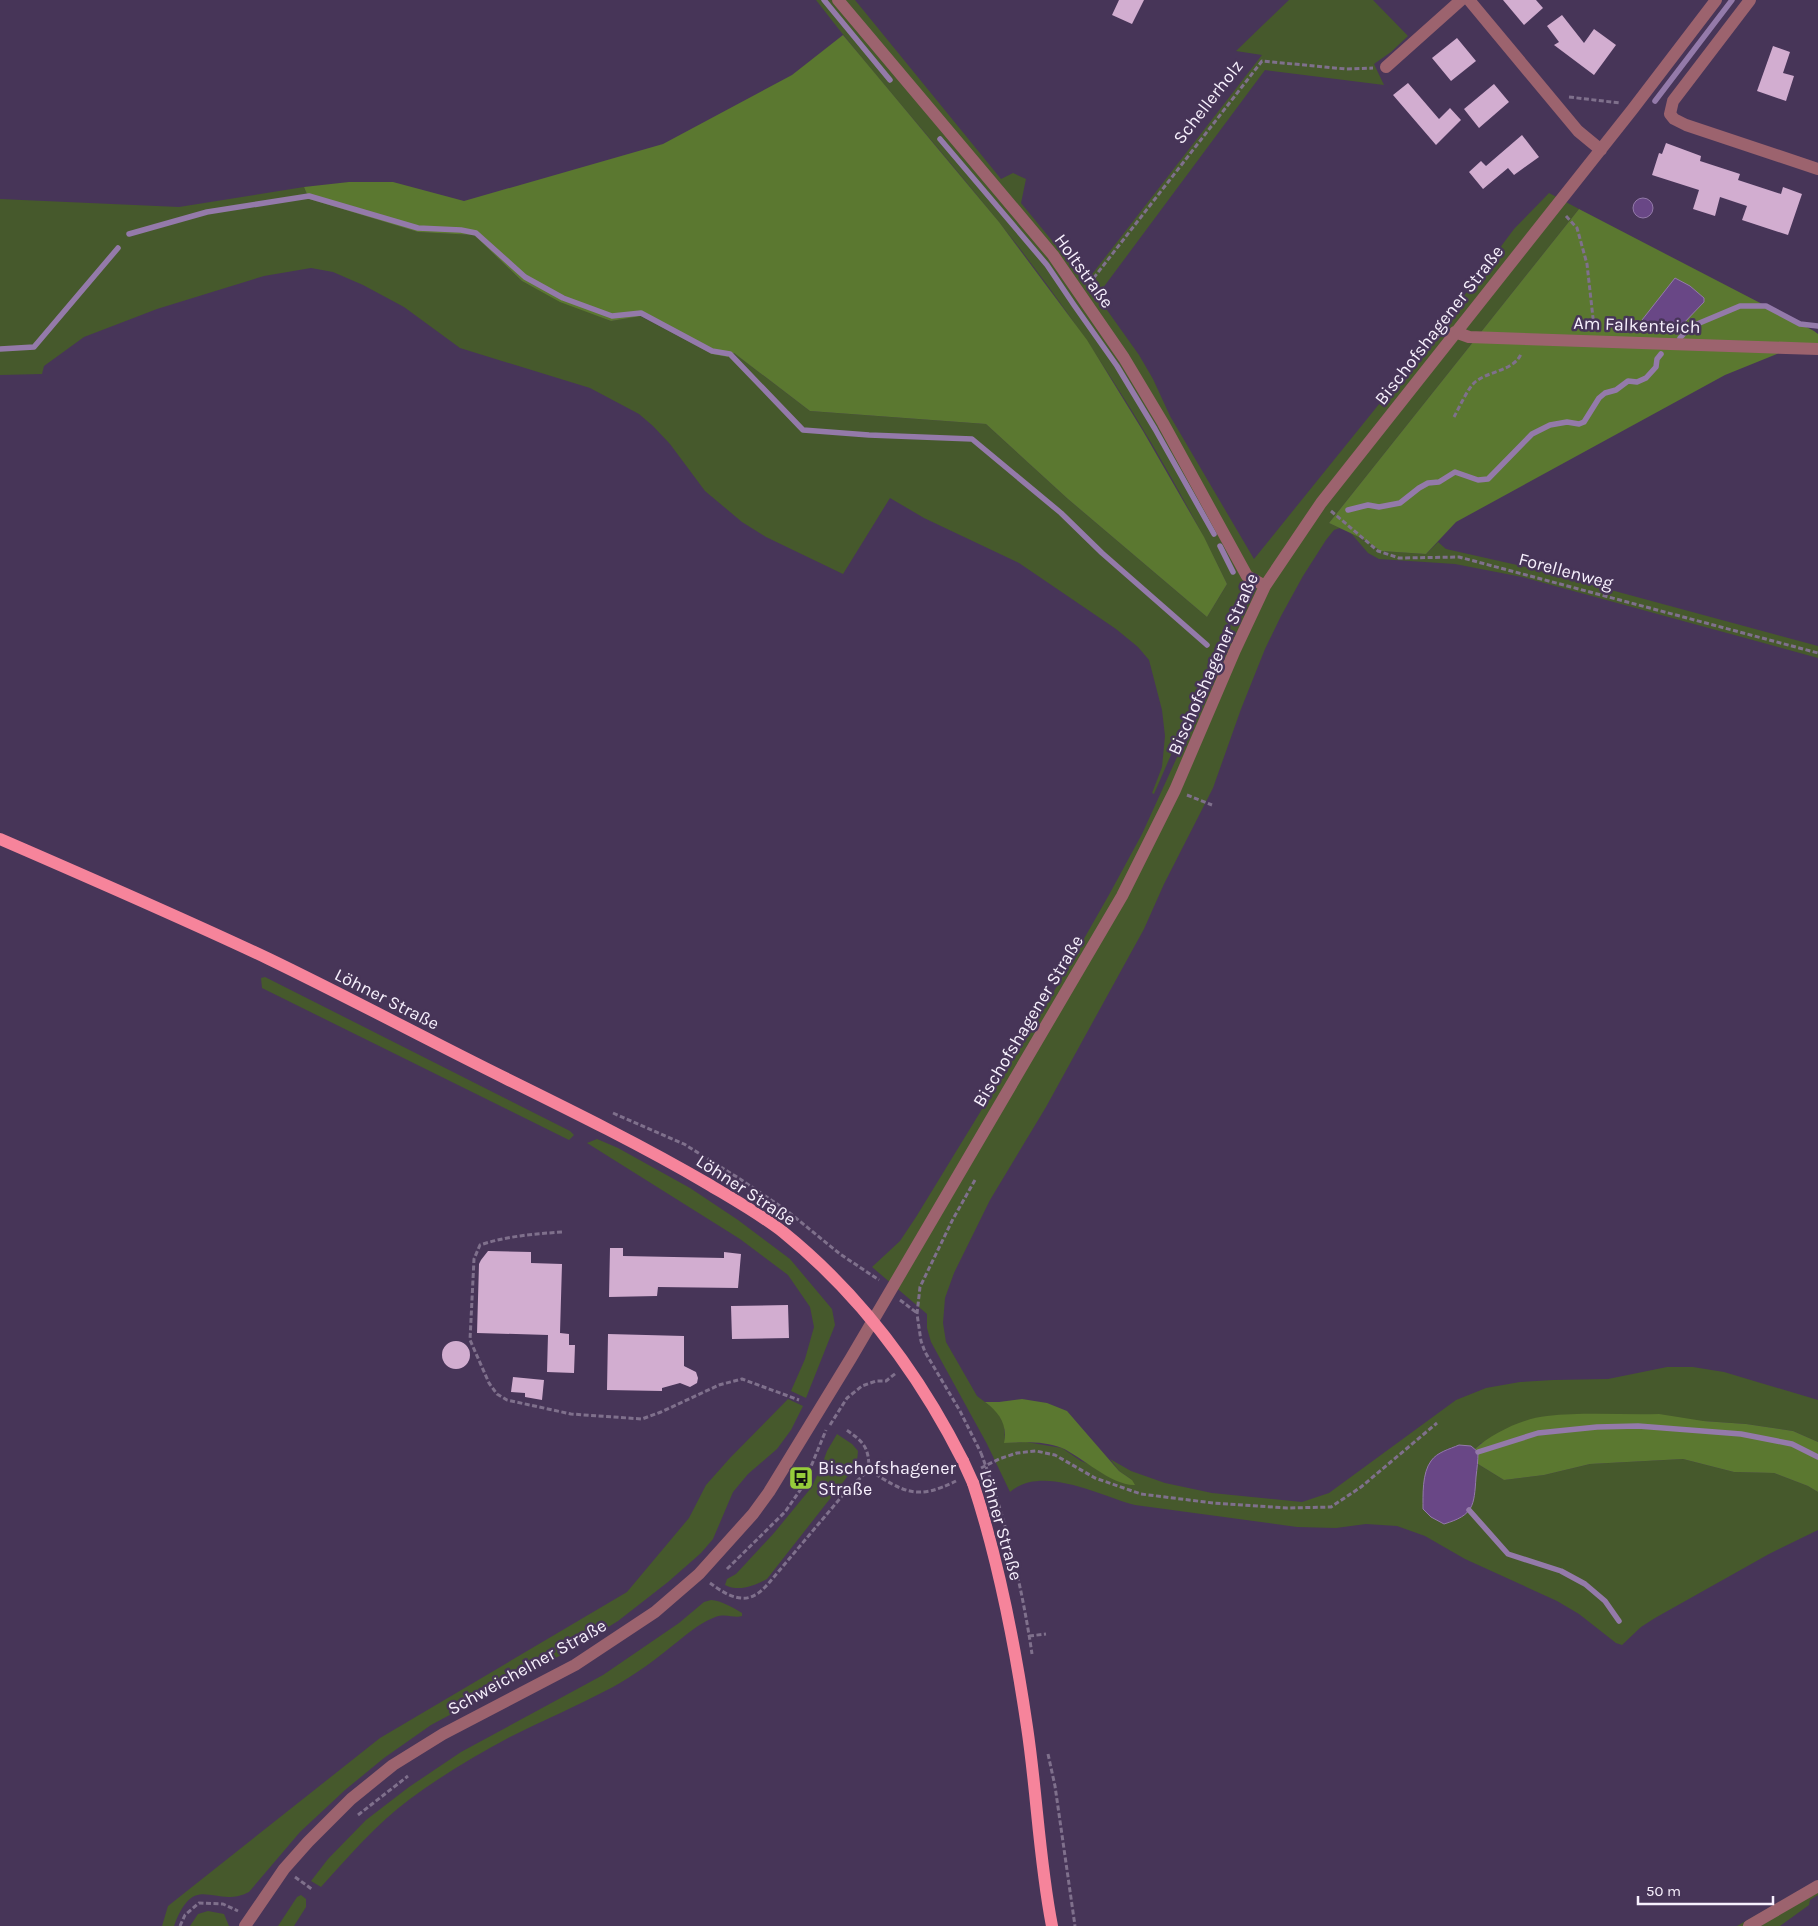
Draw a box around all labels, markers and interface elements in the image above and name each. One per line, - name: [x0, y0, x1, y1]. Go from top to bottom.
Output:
- street label: Schellerholz: [1168, 56, 1248, 148]
- street label: Holtstraße: [1050, 230, 1118, 312]
- street label: Bischofshagener Straße: [1370, 241, 1508, 409]
- street label: Am Falkenteich: [1573, 312, 1701, 338]
- street label: Forellenweg: [1516, 548, 1616, 594]
- street label: Bischofshagener Straße: [1163, 570, 1263, 758]
- street label: Bischofshagener Straße: [968, 931, 1088, 1111]
- street label: Löhner Straße: [331, 963, 443, 1035]
- street label: Löhner Straße: [692, 1150, 800, 1230]
- place label: Bischofshagener Straße: [818, 1457, 956, 1500]
- bus stop icon: Bischofshagener Straße: [788, 1465, 814, 1491]
- street label: Löhner Straße: [975, 1467, 1027, 1583]
- street label: Schweichelner Straße: [444, 1614, 610, 1720]
- scale bar: [1638, 1874, 1773, 1906]
- text: 50 m: [1646, 1882, 1681, 1900]

